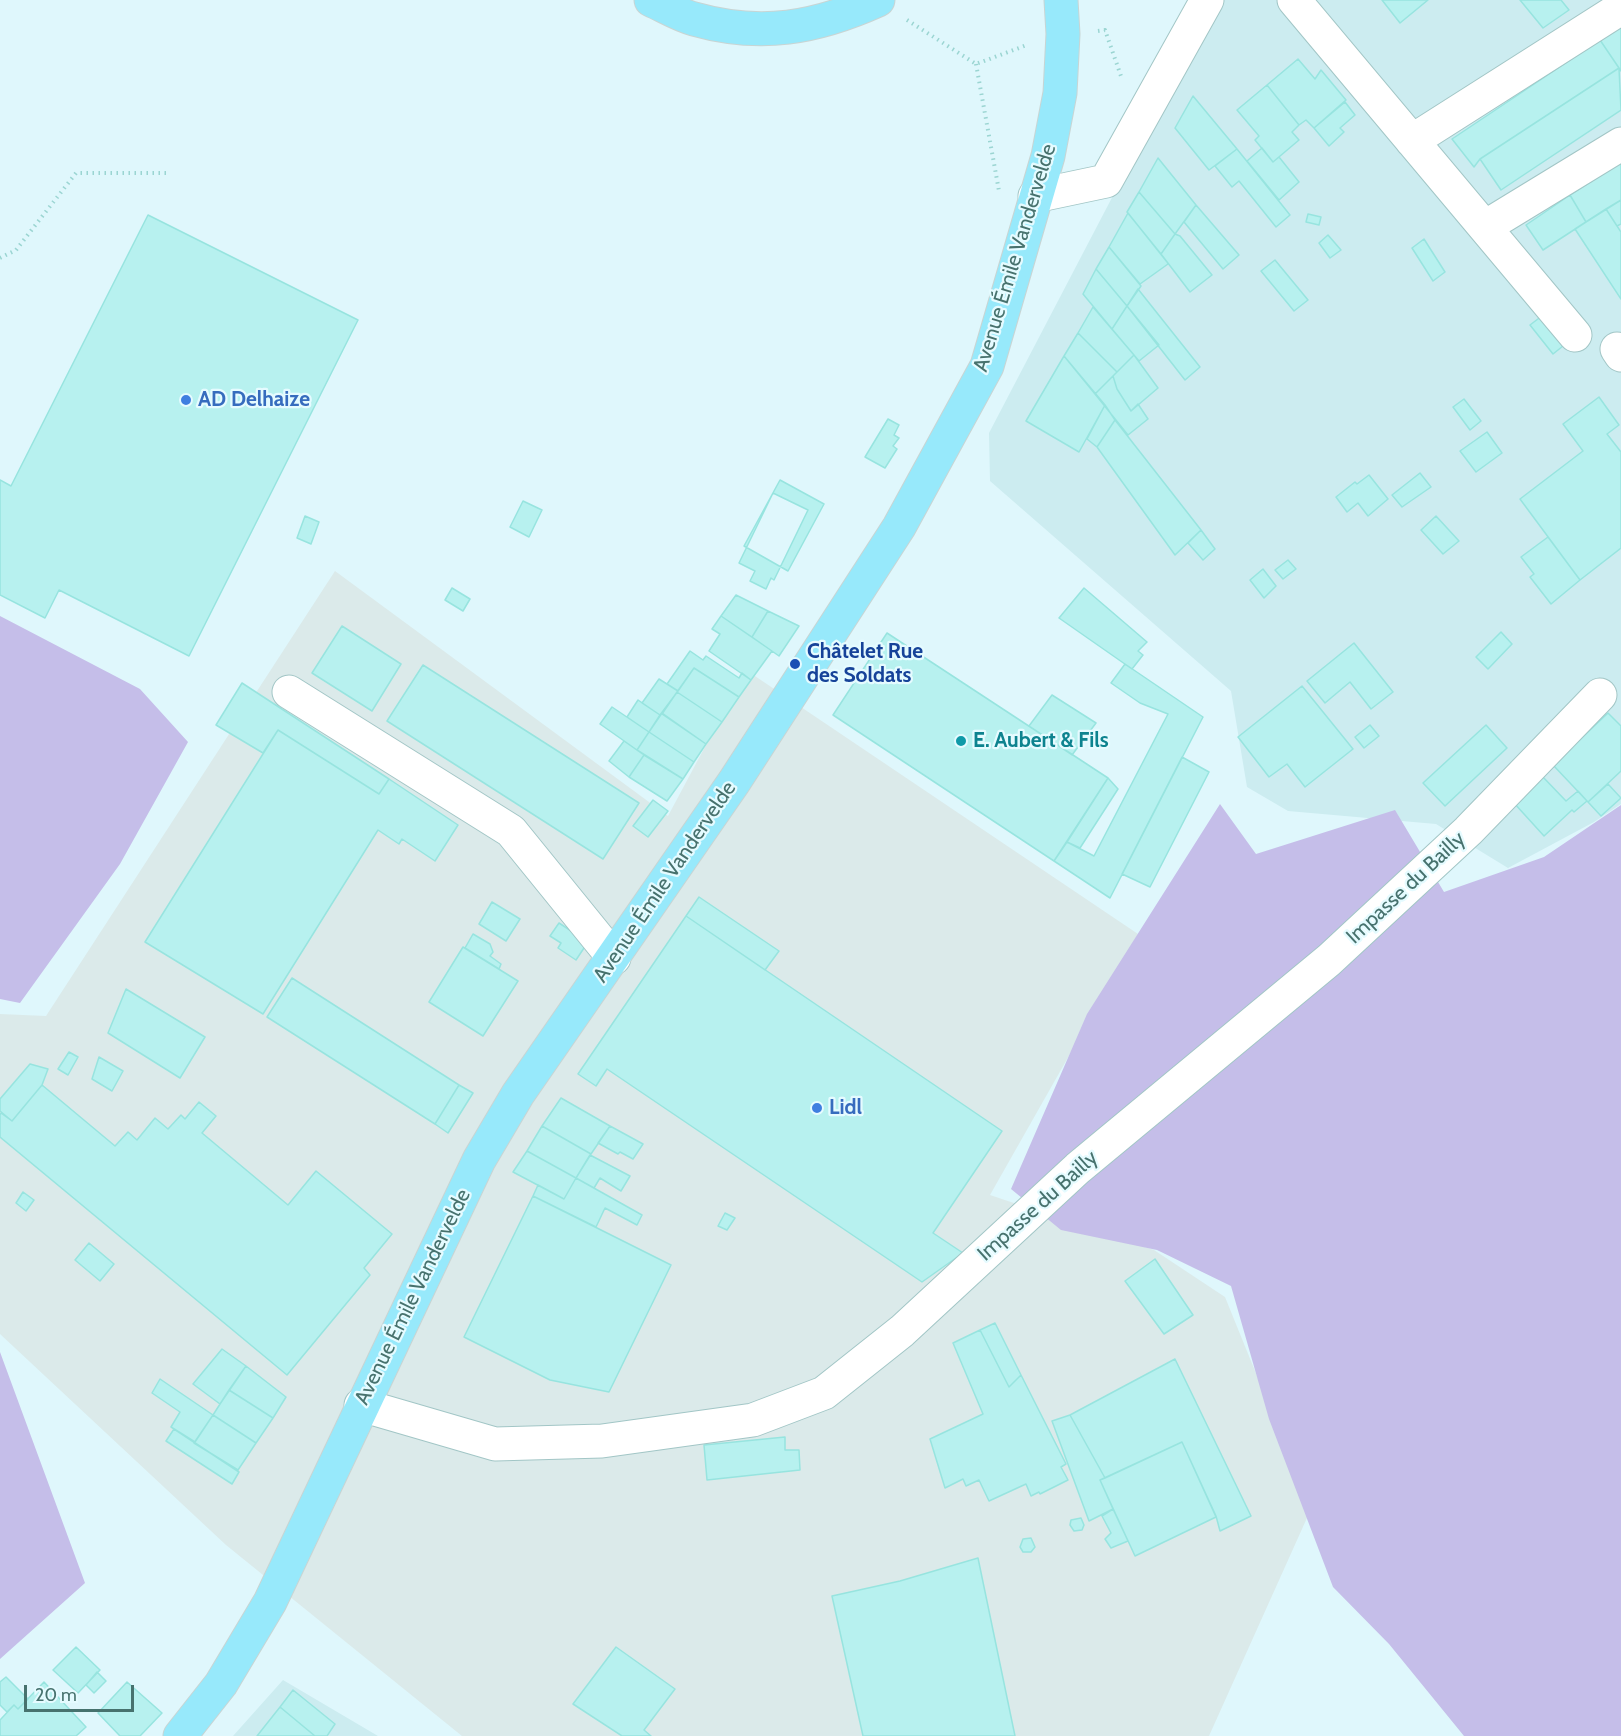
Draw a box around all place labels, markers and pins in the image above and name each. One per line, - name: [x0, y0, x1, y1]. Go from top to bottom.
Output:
- place label: AD Delhaize: [198, 387, 310, 413]
- marker: AD Delhaize: [179, 393, 193, 407]
- place label: Châtelet Rue des Soldats: [807, 639, 923, 689]
- marker: Châtelet Rue des Soldats: [788, 657, 802, 671]
- place label: E. Aubert & Fils: [973, 728, 1109, 754]
- marker: E. Aubert & Fils: [954, 734, 968, 748]
- place label: Lidl: [829, 1095, 862, 1121]
- marker: Lidl: [810, 1101, 824, 1115]

